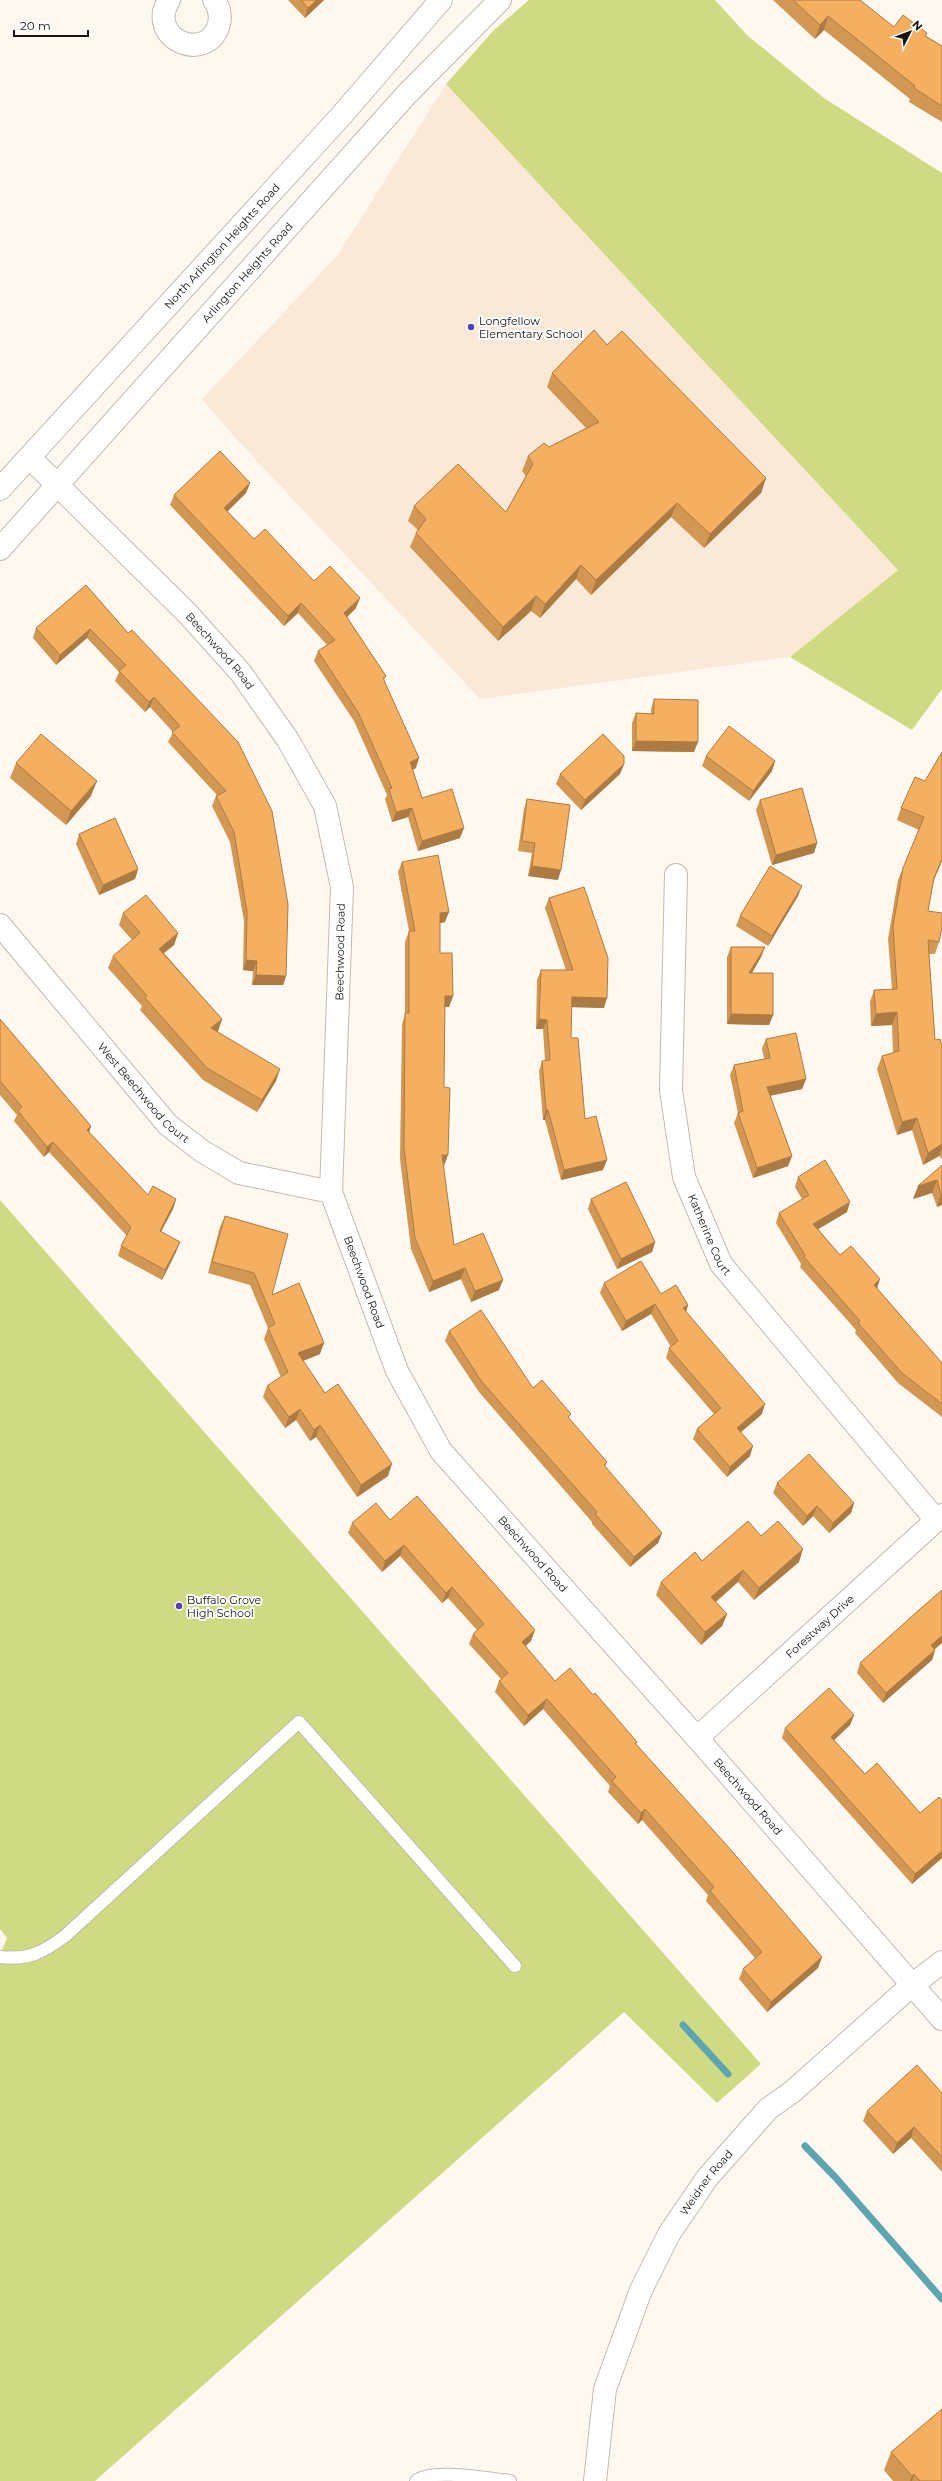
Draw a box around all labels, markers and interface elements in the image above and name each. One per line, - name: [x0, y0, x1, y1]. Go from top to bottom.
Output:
- scale bar: [14, 12, 88, 38]
- north arrow: [890, 12, 930, 52]
- text: N: [909, 17, 926, 33]
- text: 20 m: [20, 18, 51, 33]
- street label: North Arlington Heights Road: [161, 181, 283, 311]
- street label: Arlington Heights Road: [199, 219, 295, 325]
- place label: Longfellow Elementary School: [479, 314, 583, 341]
- marker: Longfellow Elementary School: [466, 322, 476, 332]
- street label: Beechwood Road: [183, 610, 257, 692]
- street label: Beechwood Road: [332, 903, 348, 1001]
- street label: West Beechwood Court: [95, 1040, 193, 1146]
- street label: Katherine Court: [685, 1192, 735, 1278]
- street label: Beechwood Road: [341, 1234, 388, 1330]
- street label: Beechwood Road: [495, 1513, 571, 1595]
- street label: Forestway Drive: [783, 1591, 857, 1661]
- place label: Buffalo Grove High School: [187, 1593, 262, 1620]
- marker: Buffalo Grove High School: [174, 1601, 184, 1611]
- street label: Beechwood Road: [711, 1755, 785, 1838]
- street label: Weidner Road: [677, 2147, 736, 2218]

